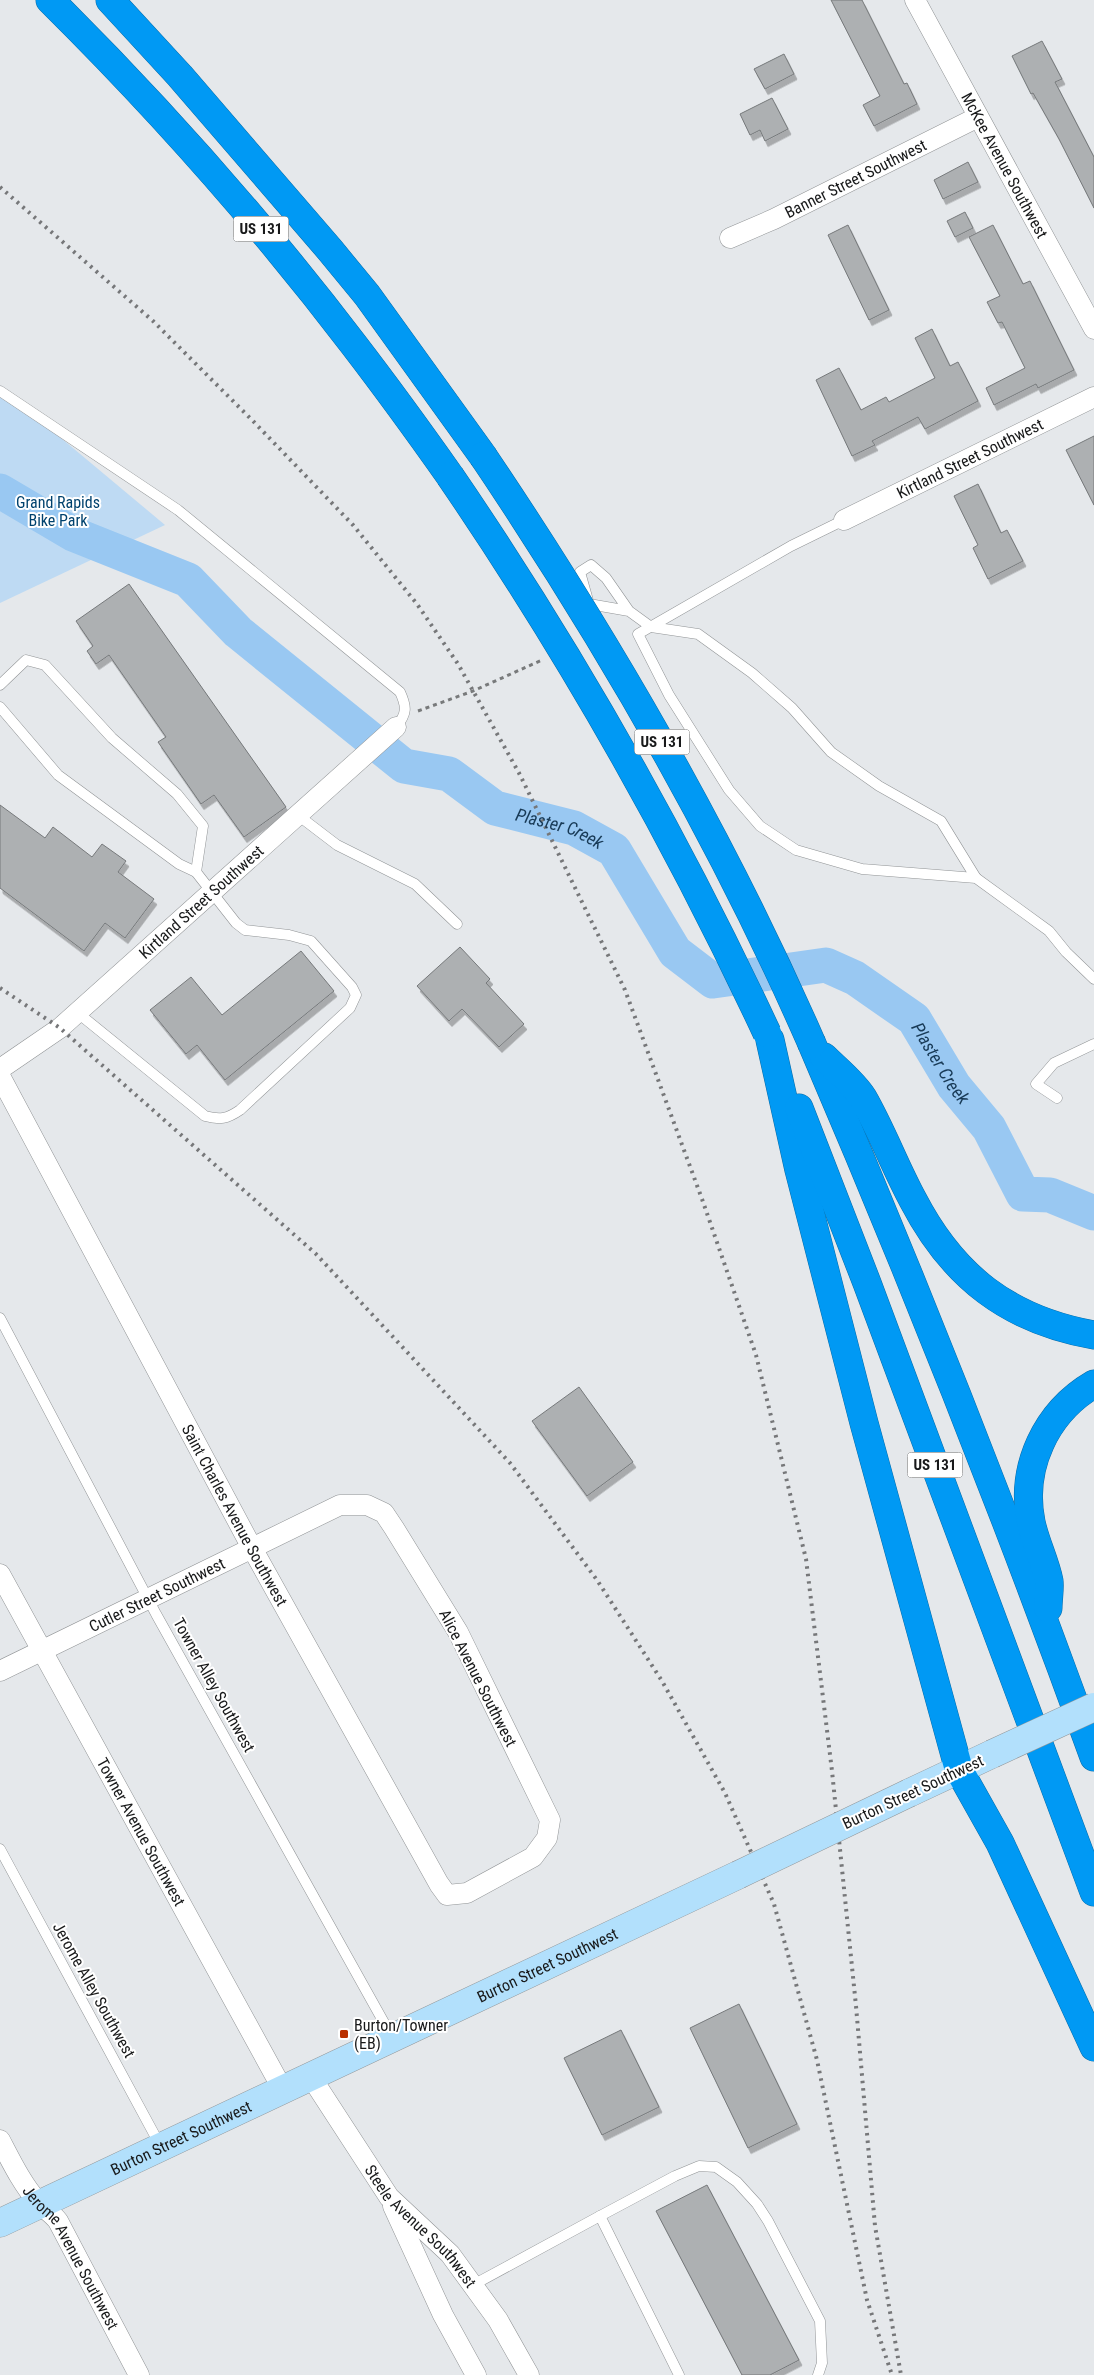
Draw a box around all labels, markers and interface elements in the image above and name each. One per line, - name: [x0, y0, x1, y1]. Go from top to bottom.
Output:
- street label: McKee Avenue Southwest: [958, 89, 1052, 241]
- street label: Banner Street Southwest: [782, 135, 930, 222]
- road number: US 131: [234, 216, 288, 242]
- street label: Kirtland Street Southwest: [893, 414, 1046, 502]
- park label: Grand Rapids Bike Park: [16, 493, 100, 530]
- road number: US 131: [634, 730, 690, 754]
- water label: Plaster Creek: [514, 803, 609, 853]
- street label: Kirtland Street Southwest: [135, 841, 267, 962]
- water label: Plaster Creek: [908, 1018, 975, 1109]
- street label: Saint Charles Avenue Southwest: [178, 1421, 292, 1609]
- road number: US 131: [908, 1452, 962, 1478]
- street label: Cutler Street Southwest: [86, 1554, 228, 1636]
- street label: Alice Avenue Southwest: [435, 1606, 521, 1750]
- street label: Towner Alley Southwest: [169, 1615, 259, 1756]
- street label: Burton Street Southwest: [839, 1751, 987, 1833]
- street label: Towner Avenue Southwest: [93, 1754, 190, 1909]
- street label: Jerome Alley Southwest: [49, 1919, 139, 2061]
- street label: Burton Street Southwest: [474, 1924, 621, 2006]
- place label: Burton/Towner (EB): [354, 2016, 448, 2053]
- marker: Burton/Towner (EB): [338, 2028, 350, 2040]
- street label: Burton Street Southwest: [107, 2096, 255, 2179]
- street label: Steele Avenue Southwest: [361, 2161, 481, 2291]
- street label: Jerome Avenue Southwest: [19, 2182, 123, 2333]

